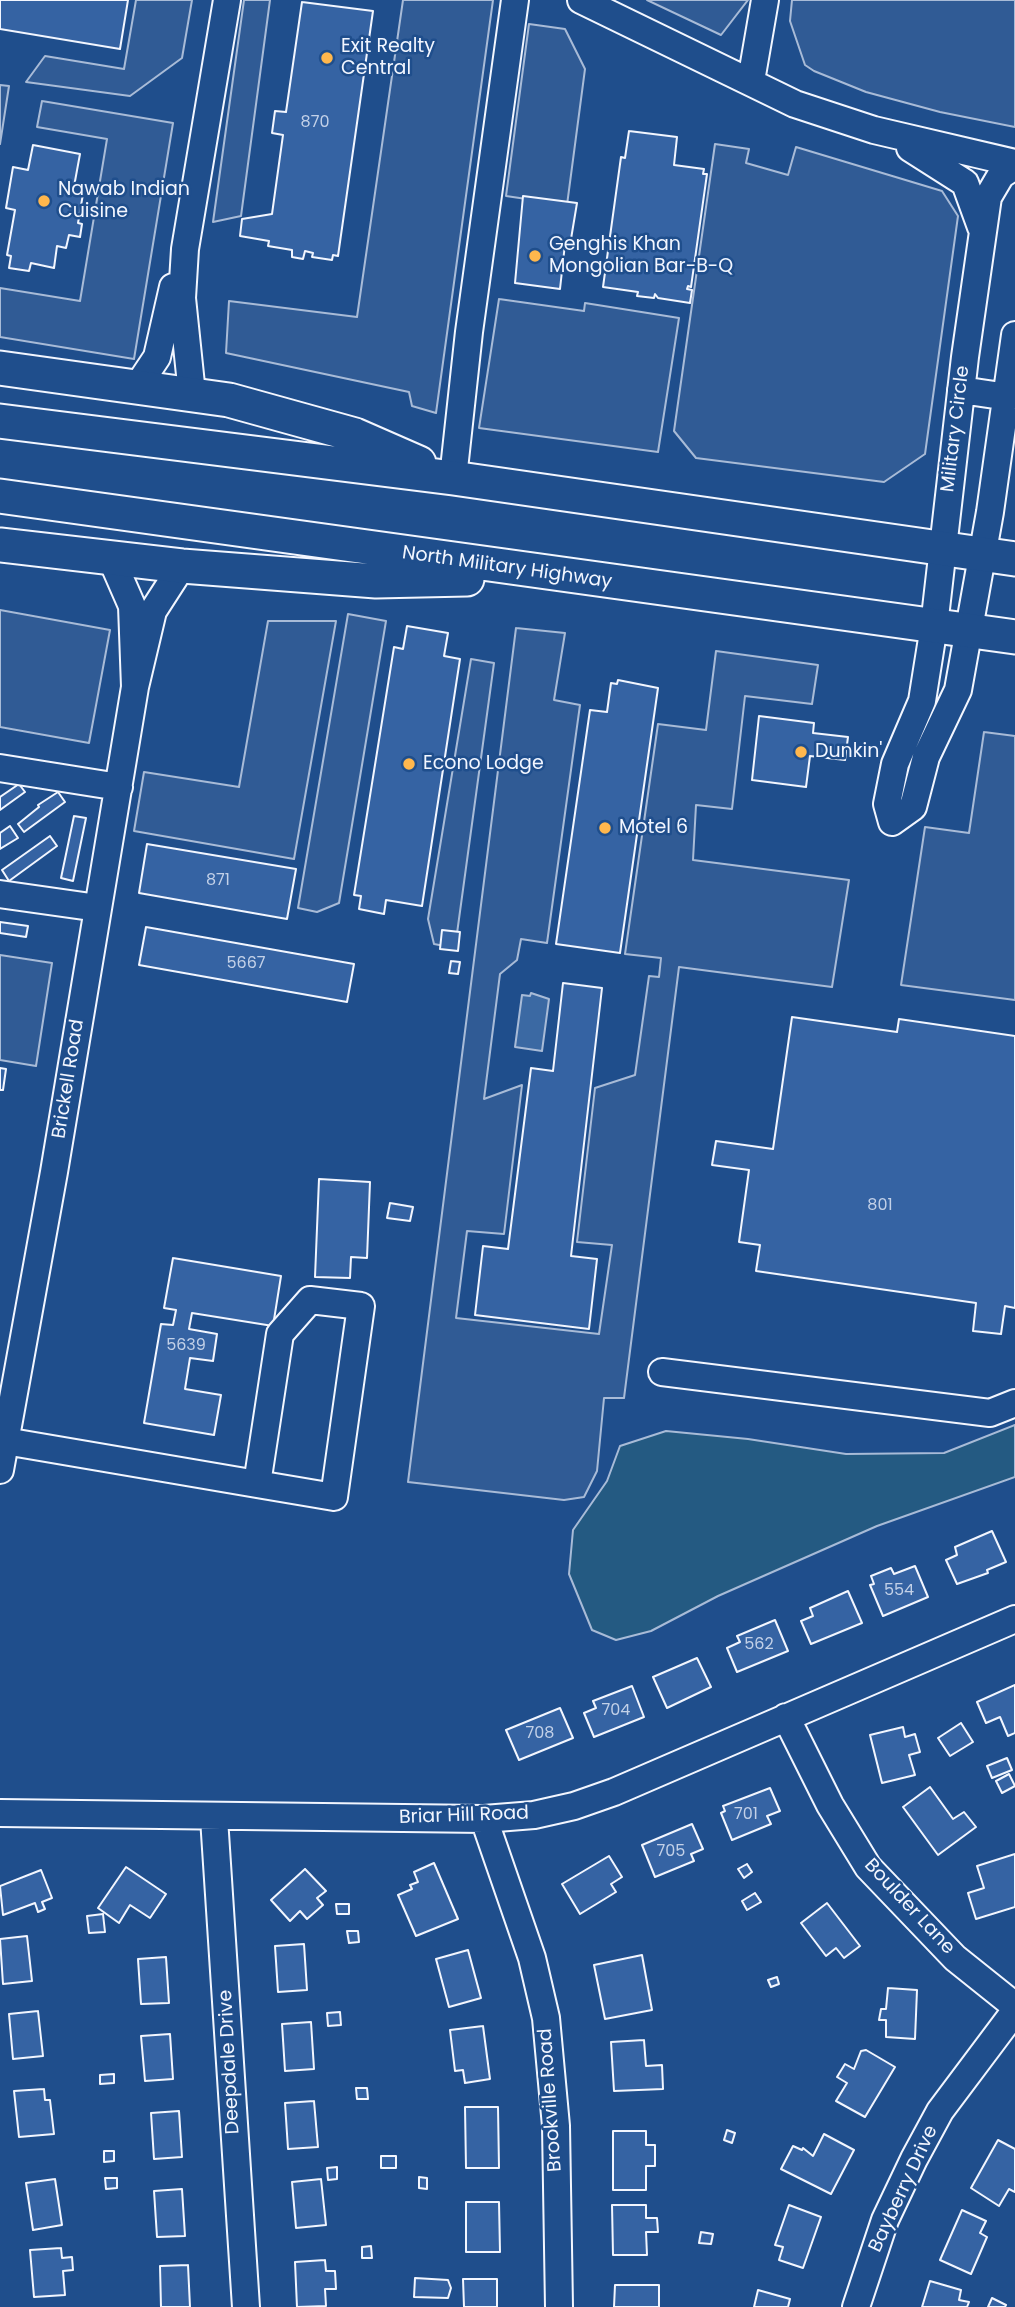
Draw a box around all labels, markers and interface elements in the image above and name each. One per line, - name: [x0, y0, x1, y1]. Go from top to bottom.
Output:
- place label: Exit Realty Central: [341, 36, 435, 80]
- marker: Exit Realty Central: [319, 50, 335, 66]
- house number: 870: [301, 113, 329, 133]
- place label: Nawab Indian Cuisine: [58, 179, 190, 223]
- marker: Nawab Indian Cuisine: [36, 193, 52, 209]
- place label: Genghis Khan Mongolian Bar-B-Q: [549, 234, 733, 278]
- marker: Genghis Khan Mongolian Bar-B-Q: [527, 248, 543, 264]
- street label: Military Circle: [937, 364, 975, 494]
- street label: North Military Highway: [401, 542, 613, 594]
- place label: Dunkin': [815, 741, 882, 763]
- marker: Dunkin': [793, 744, 809, 760]
- place label: Econo Lodge: [423, 753, 544, 775]
- marker: Econo Lodge: [401, 756, 417, 772]
- place label: Motel 6: [619, 817, 688, 839]
- marker: Motel 6: [597, 820, 613, 836]
- house number: 871: [206, 871, 230, 891]
- house number: 5667: [226, 954, 266, 974]
- street label: Brickell Road: [48, 1018, 90, 1140]
- house number: 801: [867, 1196, 893, 1216]
- house number: 5639: [166, 1336, 206, 1356]
- house number: 554: [884, 1581, 914, 1601]
- house number: 562: [744, 1635, 774, 1655]
- house number: 704: [602, 1701, 630, 1721]
- house number: 708: [526, 1724, 554, 1744]
- street label: Briar Hill Road: [399, 1802, 529, 1830]
- house number: 701: [734, 1805, 758, 1825]
- house number: 705: [657, 1842, 685, 1862]
- street label: Boulder Lane: [859, 1854, 959, 1960]
- street label: Deepdale Drive: [215, 1989, 245, 2135]
- street label: Brookville Road: [535, 2027, 567, 2173]
- street label: Bayberry Drive: [865, 2122, 943, 2256]

